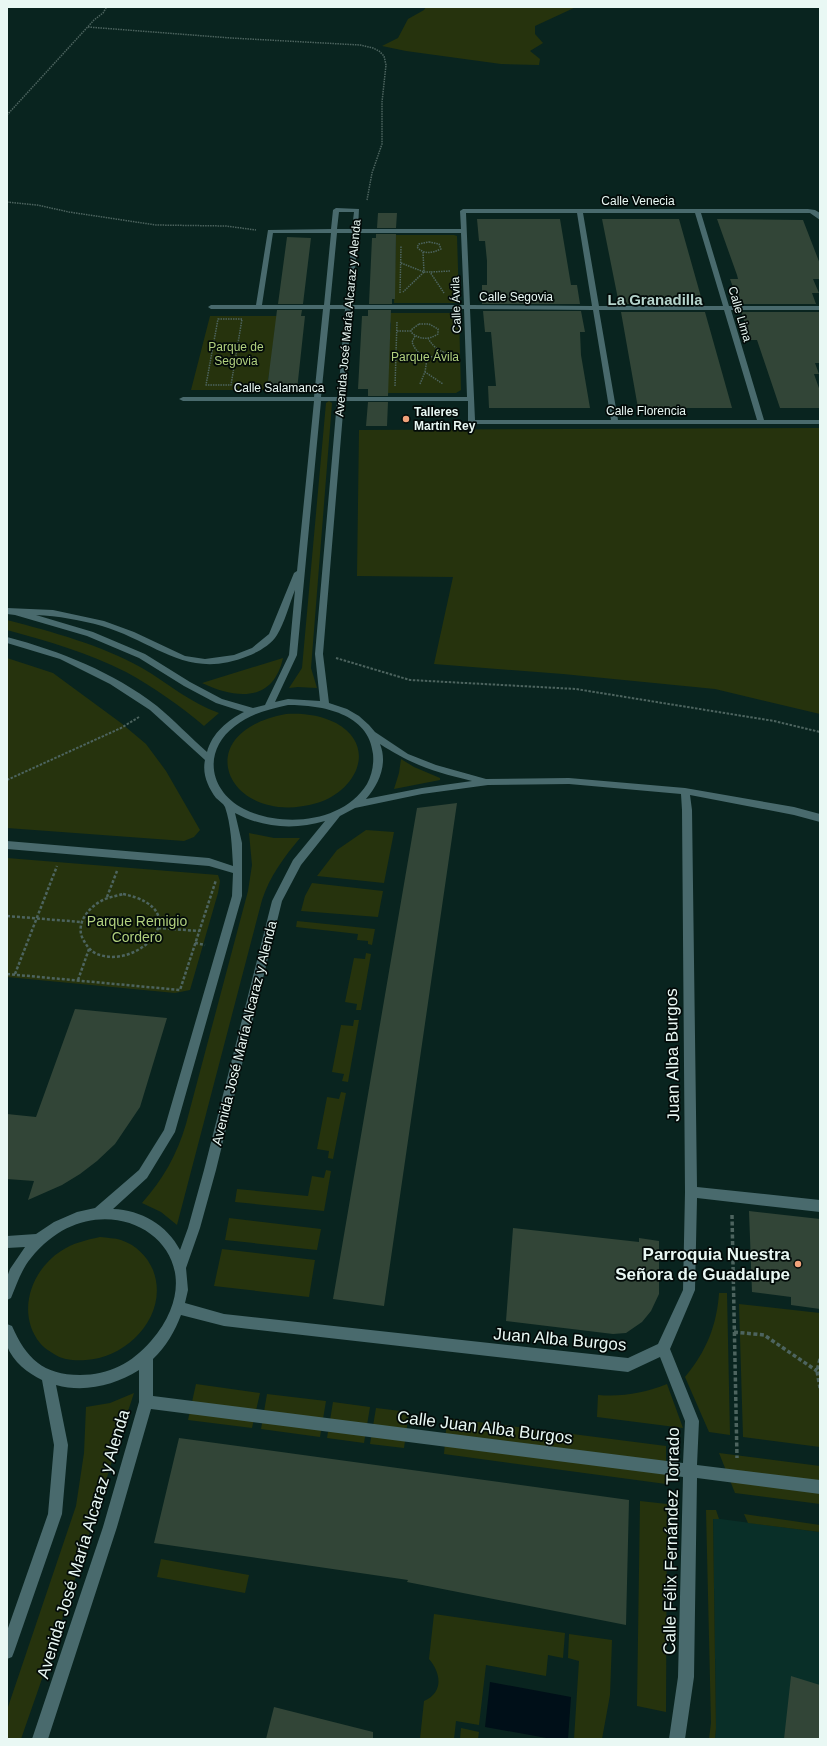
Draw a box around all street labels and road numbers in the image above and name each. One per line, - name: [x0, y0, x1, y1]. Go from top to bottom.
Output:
- street label: Calle Venecia: [601, 194, 675, 208]
- street label: Avenida José María Alcaraz y Alenda: [332, 219, 364, 417]
- street label: Calle Ávila: [447, 276, 464, 334]
- street label: Calle Lima: [725, 285, 755, 343]
- street label: Calle Segovia: [479, 290, 553, 304]
- street label: Calle Salamanca: [234, 381, 325, 395]
- street label: Calle Florencia: [606, 404, 686, 418]
- street label: Avenida José María Alcaraz y Alenda: [208, 919, 280, 1147]
- street label: Juan Alba Burgos: [662, 988, 683, 1122]
- street label: Juan Alba Burgos: [493, 1324, 627, 1355]
- street label: Avenida José María Alcaraz y Alenda: [33, 1407, 134, 1681]
- street label: Calle Juan Alba Burgos: [396, 1407, 574, 1448]
- street label: Calle Félix Fernández Torrado: [660, 1427, 683, 1655]

